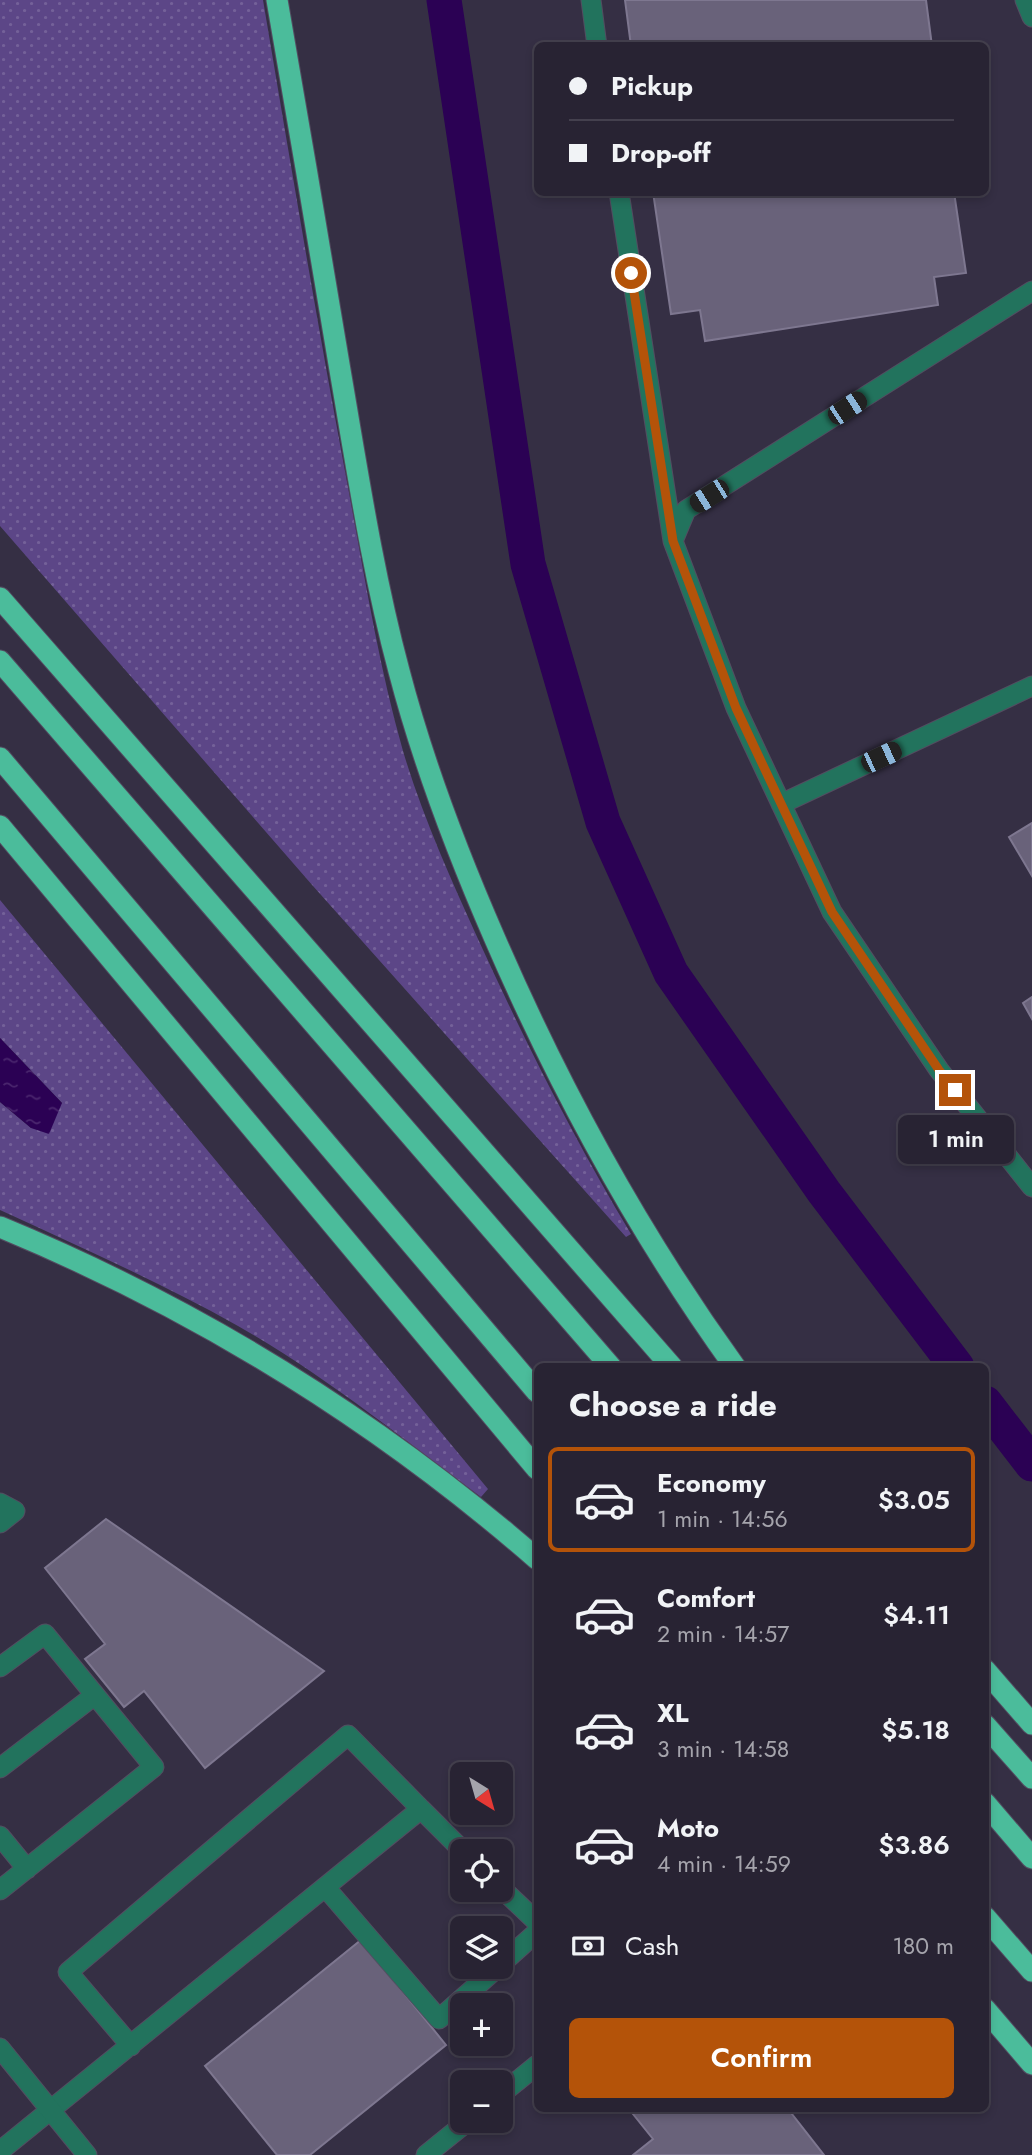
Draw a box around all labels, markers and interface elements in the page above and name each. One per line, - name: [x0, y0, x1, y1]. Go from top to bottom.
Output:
- text: Pickup: [611, 67, 693, 105]
- text: Drop-off: [611, 134, 711, 172]
- route start: [615, 257, 647, 289]
- car: [824, 388, 871, 428]
- car: [686, 476, 733, 516]
- car: [858, 739, 905, 775]
- route end: [939, 1074, 971, 1106]
- callout: 1 min: [897, 1114, 1013, 1164]
- text: 1 min: [928, 1122, 984, 1156]
- text: Choose a ride: [569, 1382, 777, 1428]
- text: Economy: [657, 1464, 766, 1502]
- icon: car: [573, 1468, 636, 1531]
- text: $3.05: [878, 1481, 950, 1519]
- text: 1 min · 14:56: [657, 1502, 788, 1536]
- text: Comfort: [657, 1579, 755, 1617]
- icon: car: [573, 1583, 636, 1646]
- text: $4.11: [883, 1596, 950, 1634]
- text: 2 min · 14:57: [657, 1617, 789, 1651]
- text: XL: [657, 1694, 689, 1732]
- icon: car: [573, 1698, 636, 1761]
- text: $5.18: [881, 1711, 950, 1749]
- text: 3 min · 14:58: [657, 1732, 789, 1766]
- north arrow: [450, 1762, 513, 1825]
- map controls: [450, 1762, 513, 2133]
- text: Moto: [657, 1809, 719, 1847]
- icon: car: [573, 1813, 636, 1876]
- text: $3.86: [879, 1826, 950, 1864]
- button: locate: [450, 1839, 513, 1902]
- text: 4 min · 14:59: [657, 1847, 791, 1881]
- button: layers: [450, 1916, 513, 1979]
- icon: cash: [569, 1927, 607, 1965]
- text: Cash: [625, 1927, 679, 1965]
- text: 180 m: [892, 1929, 954, 1963]
- button: +: [450, 1993, 513, 2056]
- button: Confirm: [569, 2018, 954, 2098]
- button: −: [450, 2070, 513, 2133]

